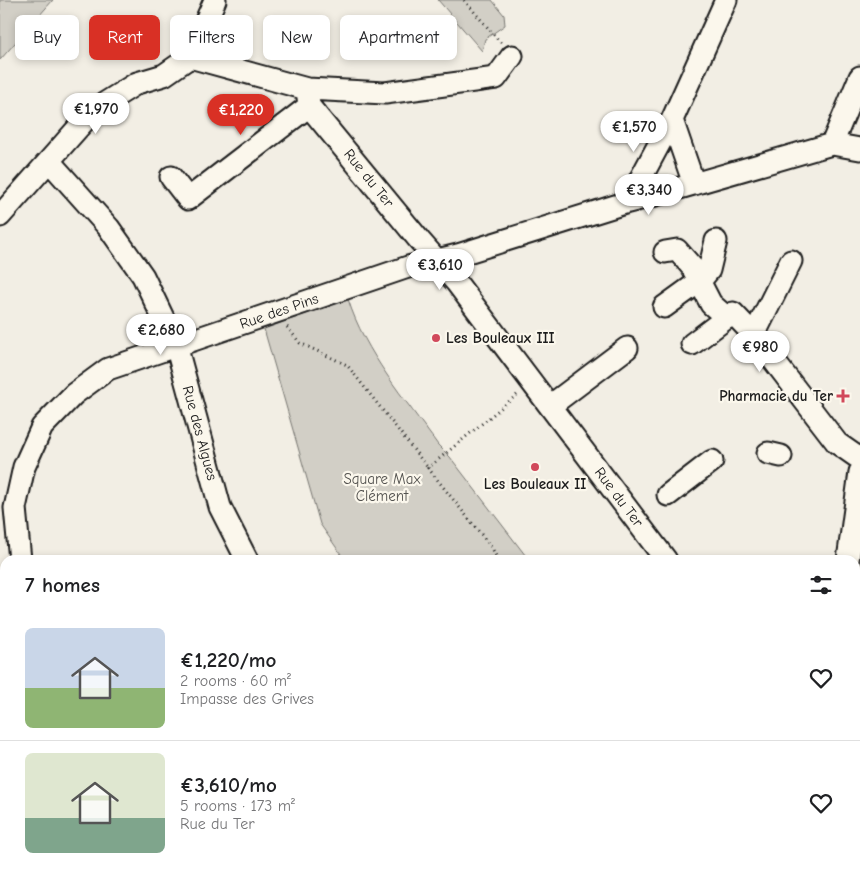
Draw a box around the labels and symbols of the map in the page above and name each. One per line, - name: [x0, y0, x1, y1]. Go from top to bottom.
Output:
- pin: €1,970: [55, 92, 137, 135]
- pin: €1,220: [200, 94, 282, 136]
- pin: €1,570: [593, 110, 675, 153]
- street label: Rue du Ter: [340, 145, 398, 211]
- pin: €3,340: [608, 174, 690, 216]
- pin: €3,610: [399, 248, 481, 291]
- street label: Rue des Pins: [237, 289, 321, 333]
- pin: €2,680: [120, 314, 202, 356]
- place label: Les Bouleaux III: [446, 329, 555, 347]
- pin: €980: [730, 330, 790, 373]
- marker: Les Bouleaux III: [430, 332, 442, 344]
- street label: Rue des Algues: [179, 384, 221, 482]
- place label: Pharmacie du Ter: [719, 387, 833, 405]
- marker: Pharmacie du Ter: [837, 390, 849, 402]
- marker: Les Bouleaux II: [529, 461, 541, 473]
- street label: Rue du Ter: [591, 464, 647, 530]
- park label: Square Max Clément: [343, 470, 421, 505]
- place label: Les Bouleaux II: [484, 475, 586, 493]

